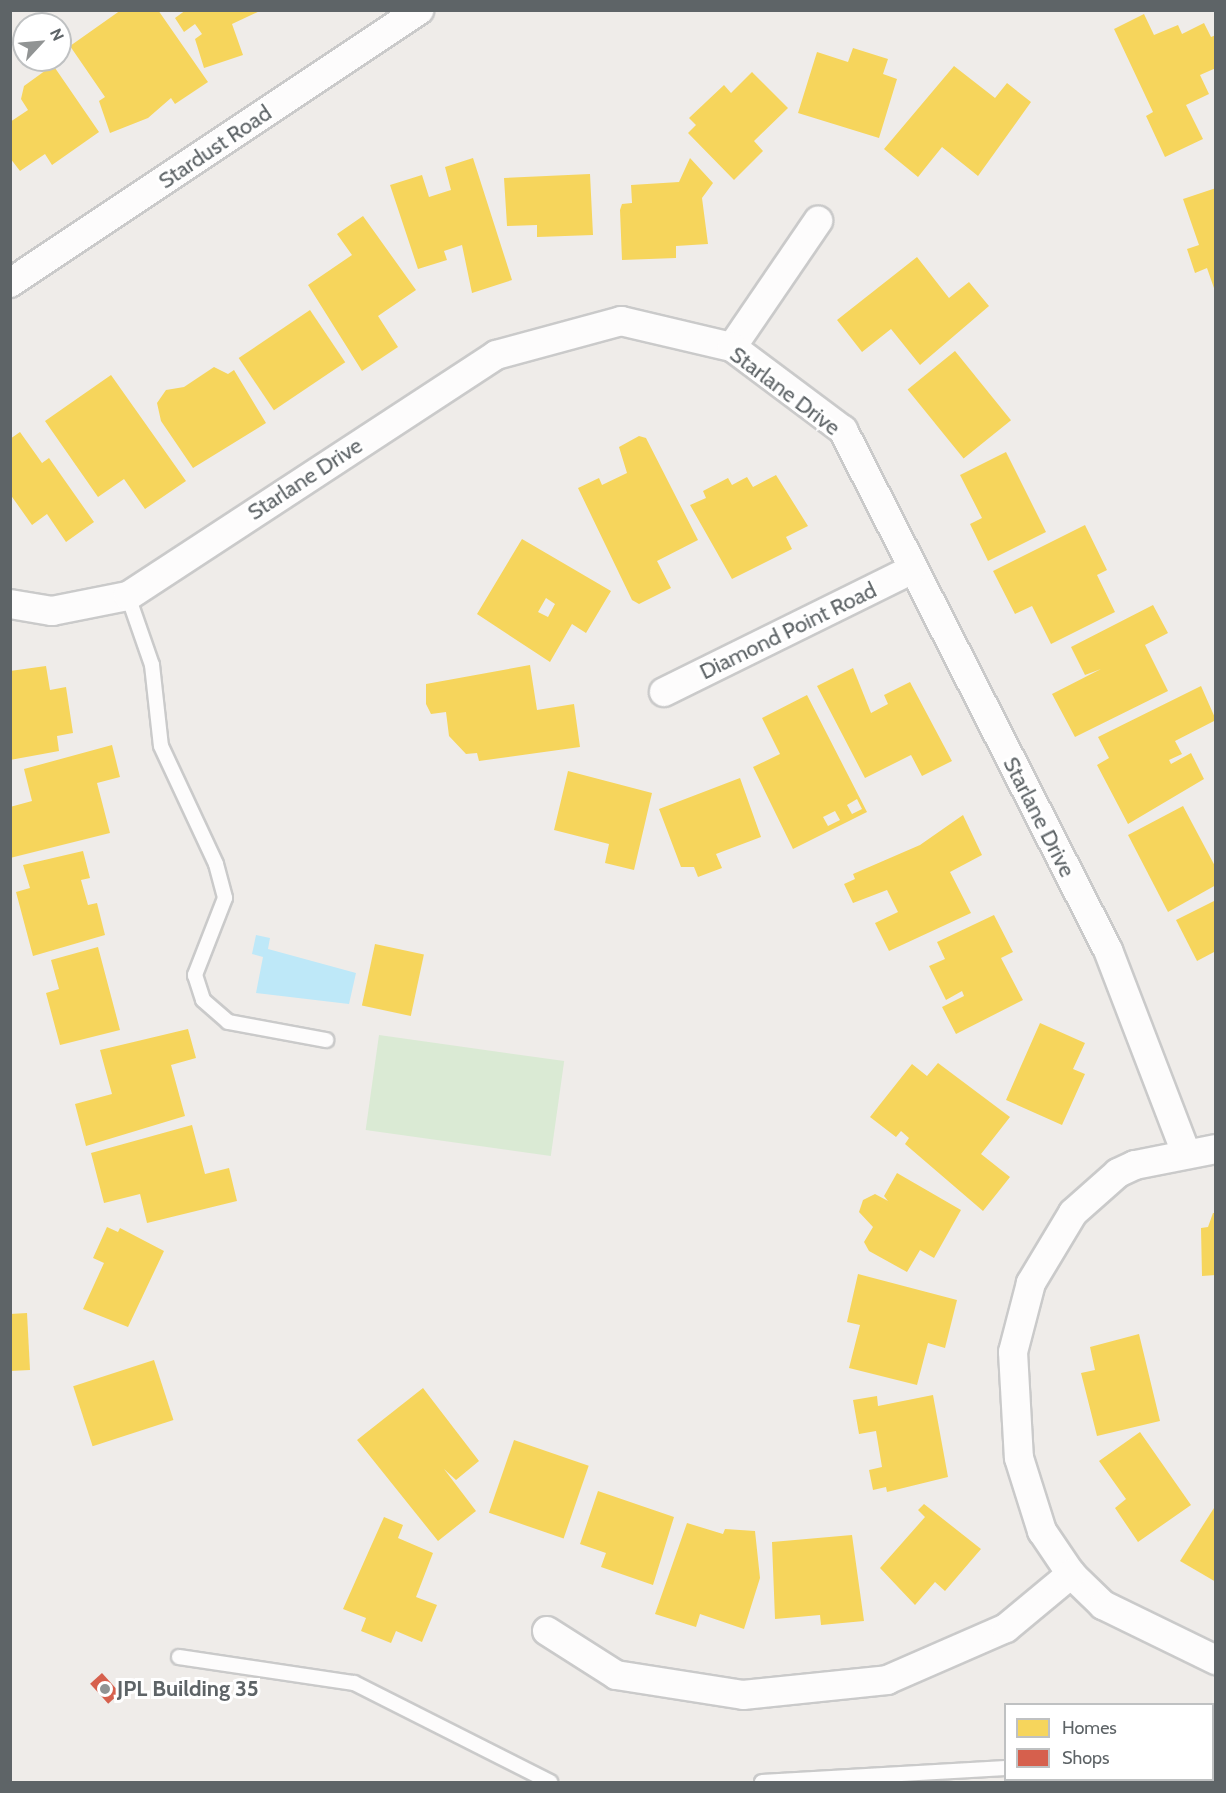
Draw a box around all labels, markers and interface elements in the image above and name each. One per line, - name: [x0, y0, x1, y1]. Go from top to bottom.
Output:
- north arrow: [12, 12, 72, 72]
- text: N: [46, 26, 68, 44]
- street label: Stardust Road: [154, 100, 276, 194]
- street label: Starlane Drive: [725, 341, 845, 441]
- street label: Starlane Drive: [243, 432, 367, 526]
- street label: Diamond Point Road: [695, 577, 881, 685]
- street label: Starlane Drive: [997, 753, 1081, 881]
- place label: JPL Building 35: [117, 1676, 259, 1702]
- marker: JPL Building 35: [98, 1682, 112, 1696]
- legend: [1004, 1703, 1214, 1781]
- text: Homes: [1062, 1717, 1117, 1739]
- text: Shops: [1062, 1747, 1110, 1769]

